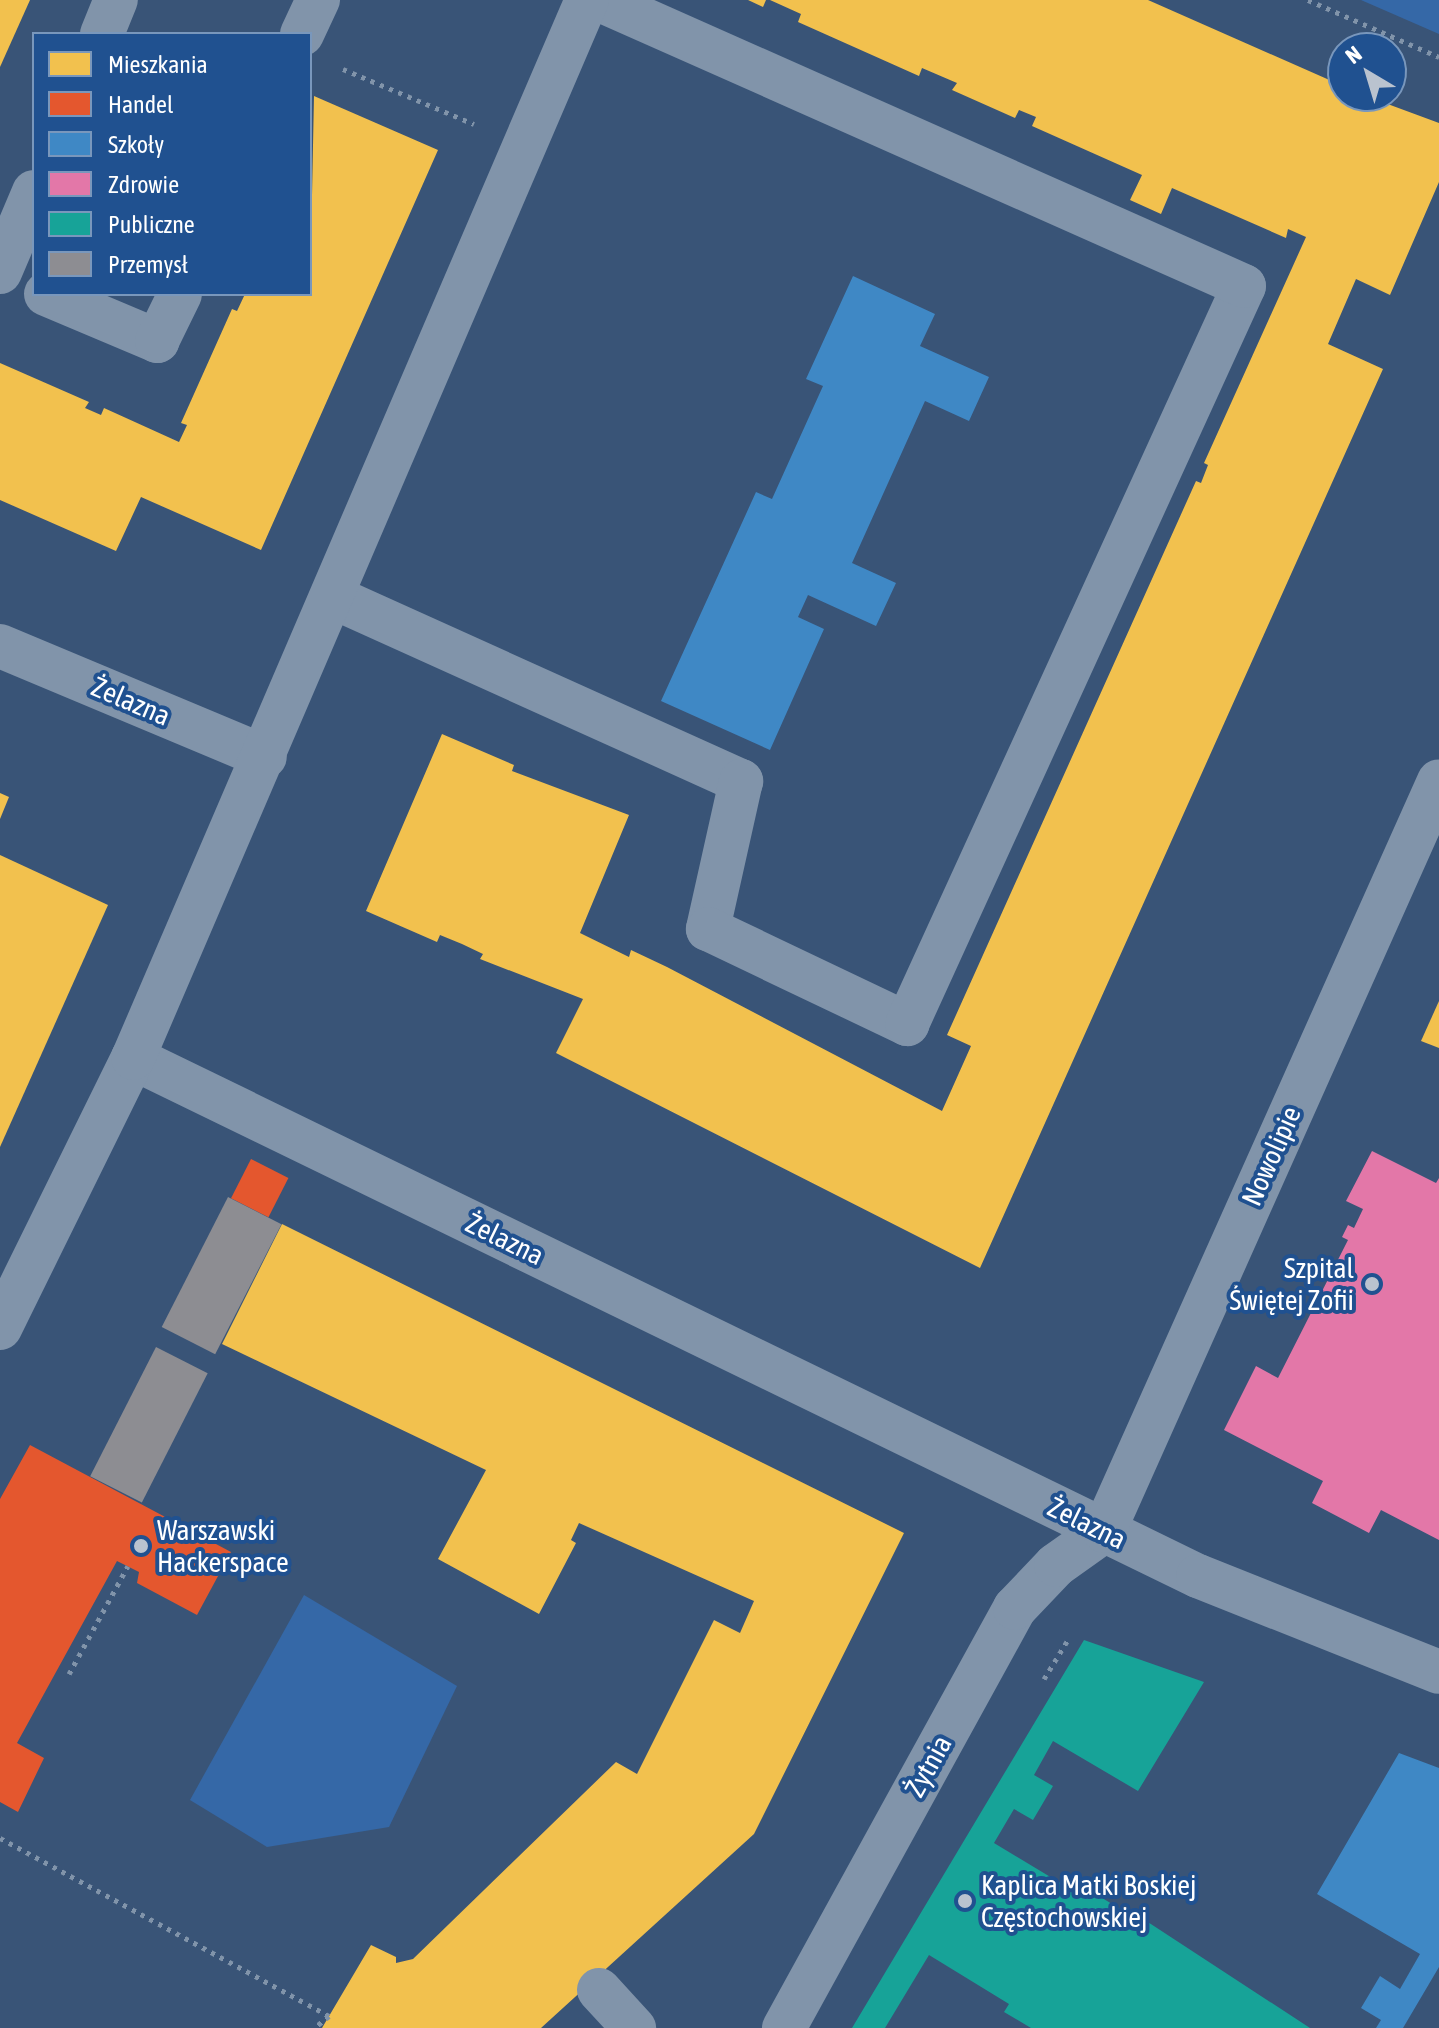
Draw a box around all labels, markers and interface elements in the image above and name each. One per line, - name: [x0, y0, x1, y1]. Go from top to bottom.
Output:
- legend: [32, 32, 312, 296]
- north arrow: [1327, 32, 1407, 112]
- text: N: [1340, 40, 1367, 69]
- text: Mieszkania: [108, 51, 208, 78]
- text: Handel: [108, 91, 173, 118]
- text: Szkoły: [108, 131, 164, 158]
- text: Zdrowie: [108, 171, 179, 198]
- text: Publiczne: [108, 211, 195, 238]
- text: Przemysł: [108, 251, 188, 278]
- street label: Żelazna: [86, 669, 176, 733]
- street label: Nowolipie: [1234, 1101, 1308, 1211]
- street label: Żelazna: [461, 1206, 549, 1272]
- place label: Szpital Świętej Zofii: [1230, 1251, 1354, 1317]
- marker: Szpital Świętej Zofii: [1361, 1273, 1383, 1295]
- street label: Żelazna: [1043, 1490, 1131, 1556]
- place label: Warszawski Hackerspace: [157, 1513, 289, 1579]
- marker: Warszawski Hackerspace: [132, 1537, 150, 1555]
- street label: Żytnia: [897, 1729, 959, 1803]
- place label: Kaplica Matki Boskiej Częstochowskiej: [981, 1868, 1197, 1934]
- marker: Kaplica Matki Boskiej Częstochowskiej: [956, 1892, 974, 1910]

